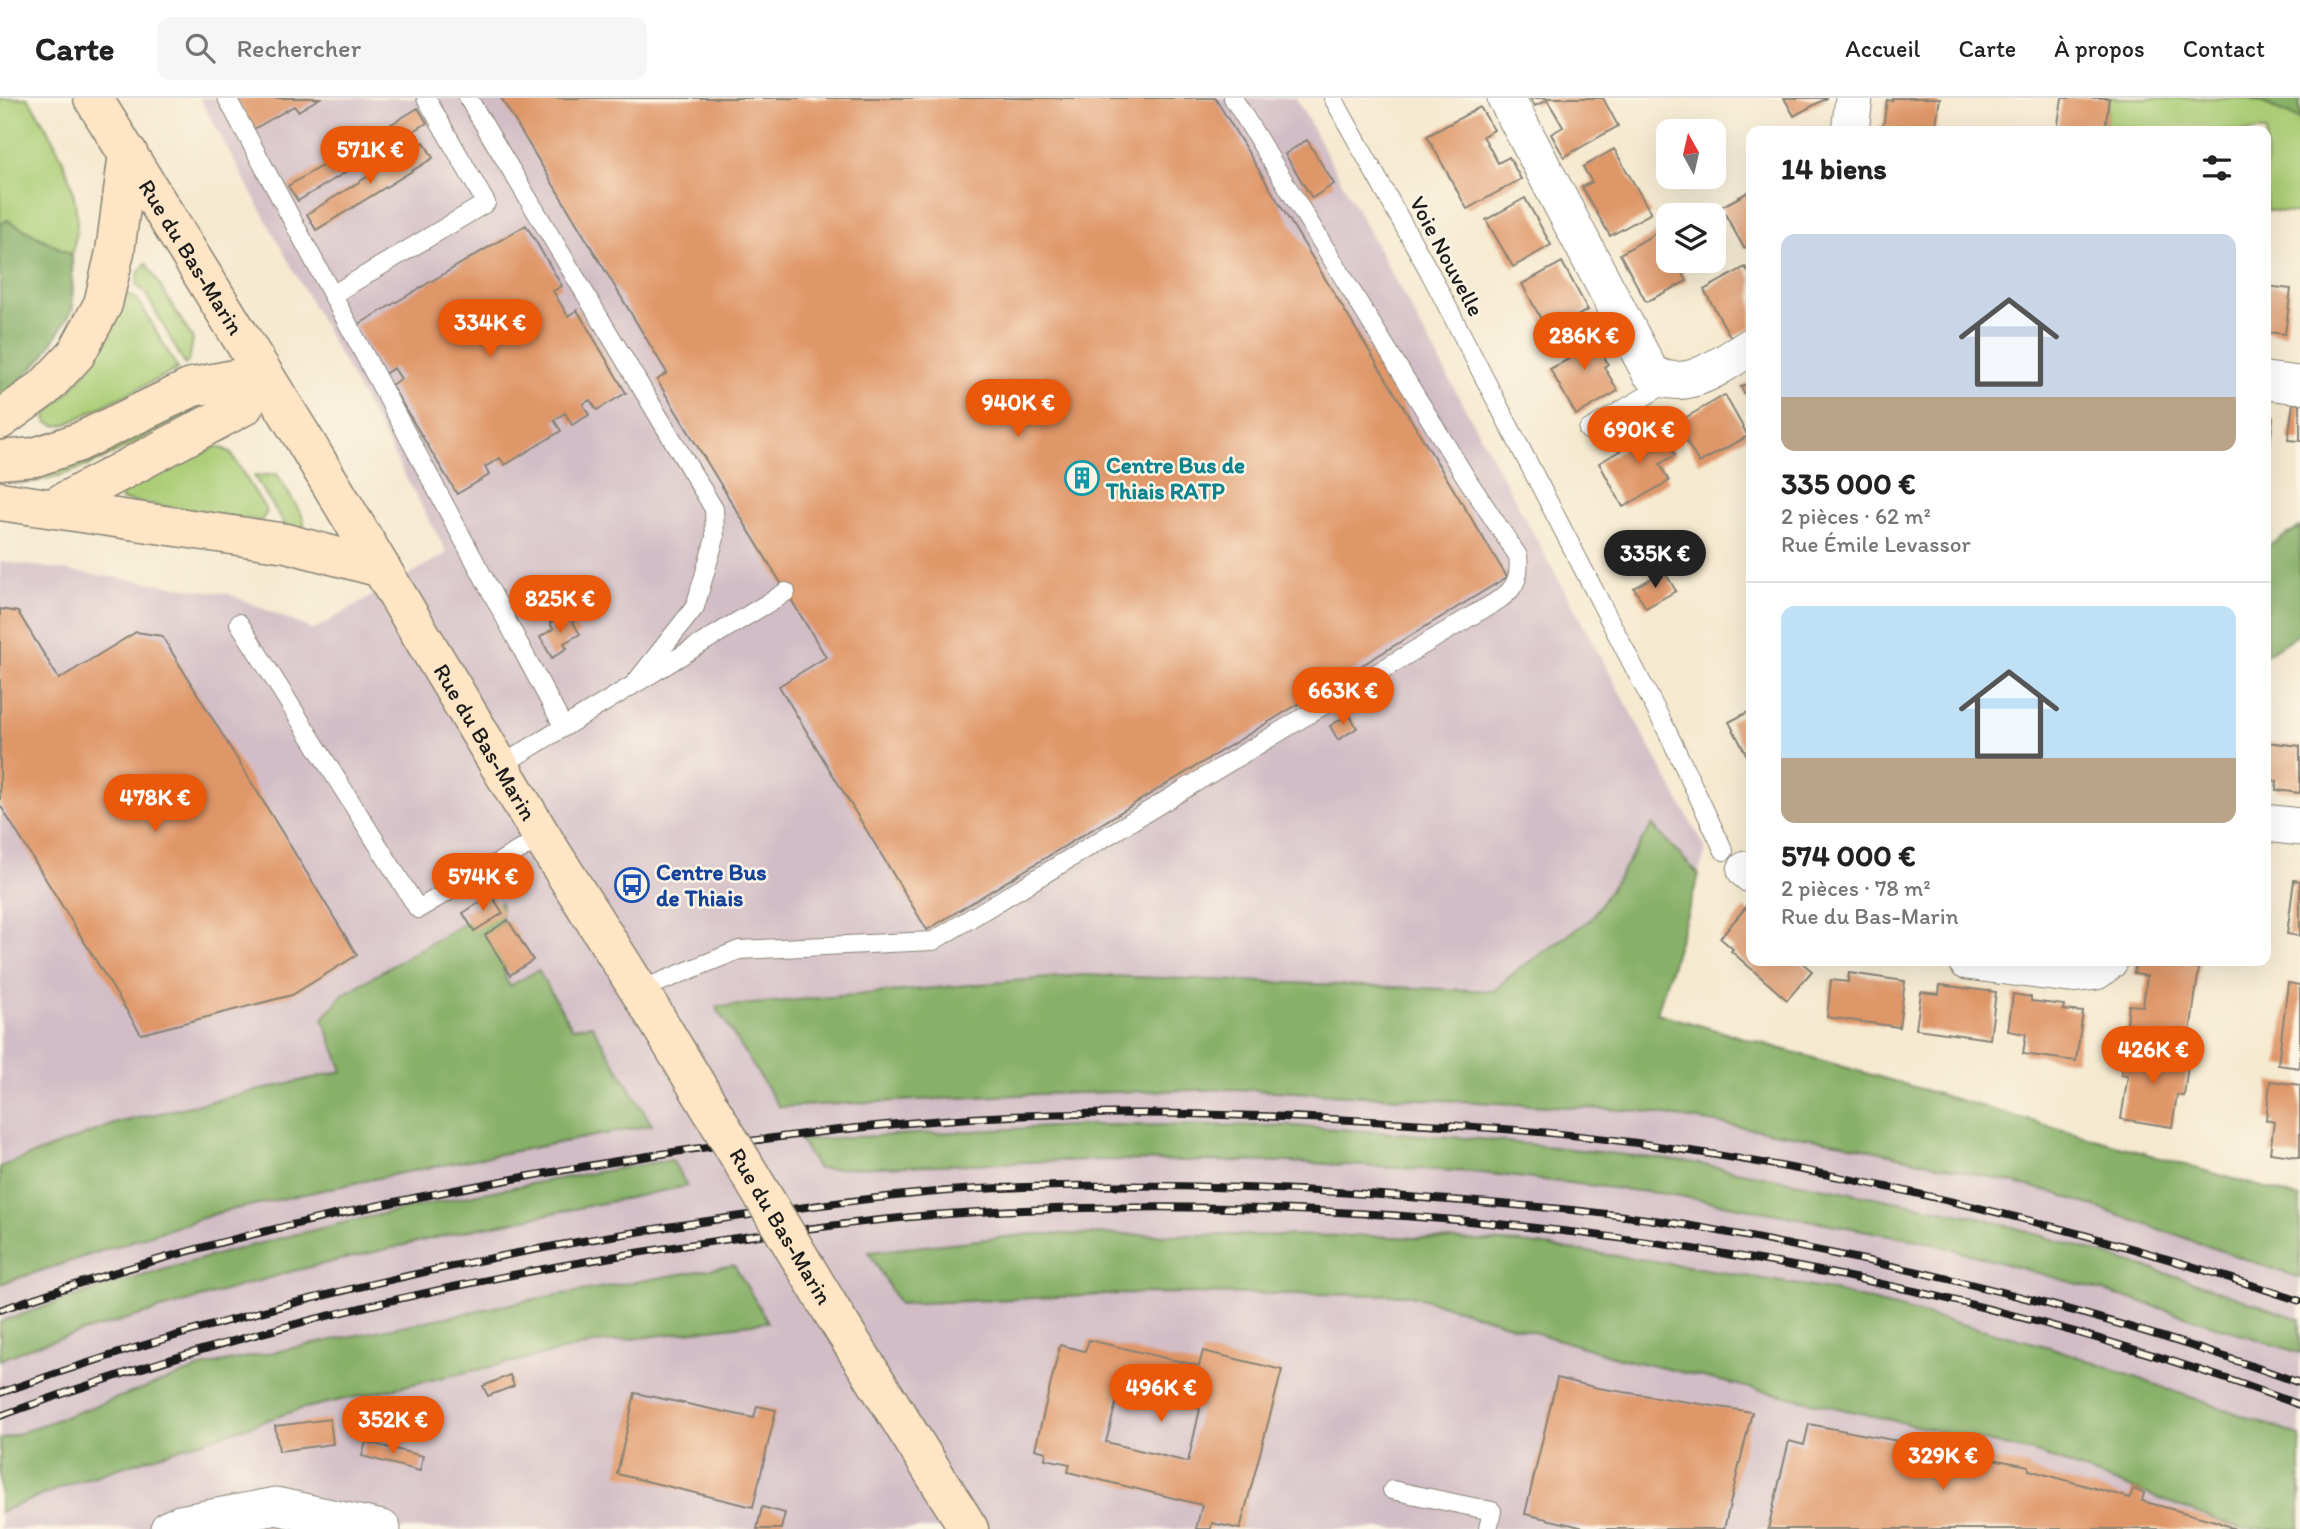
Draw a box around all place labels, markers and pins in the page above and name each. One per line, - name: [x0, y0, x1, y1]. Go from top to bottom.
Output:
- pin: 571K €: [313, 126, 427, 186]
- pin: 334K €: [433, 300, 547, 359]
- pin: 286K €: [1527, 313, 1641, 372]
- pin: 940K €: [961, 380, 1075, 439]
- pin: 690K €: [1582, 406, 1696, 466]
- place label: Centre Bus de Thiais RATP: [1105, 451, 1245, 505]
- building icon: Centre Bus de Thiais RATP: [1063, 459, 1101, 497]
- pin: 335K €: [1598, 531, 1712, 590]
- pin: 825K €: [503, 575, 617, 635]
- pin: 663K €: [1286, 668, 1400, 727]
- pin: 478K €: [98, 774, 212, 834]
- pin: 574K €: [426, 854, 540, 913]
- place label: Centre Bus de Thiais: [656, 858, 766, 912]
- bus stop icon: Centre Bus de Thiais: [613, 866, 651, 904]
- pin: 426K €: [2096, 1026, 2210, 1086]
- pin: 496K €: [1104, 1364, 1218, 1424]
- pin: 352K €: [336, 1396, 450, 1456]
- pin: 329K €: [1886, 1432, 2000, 1492]

